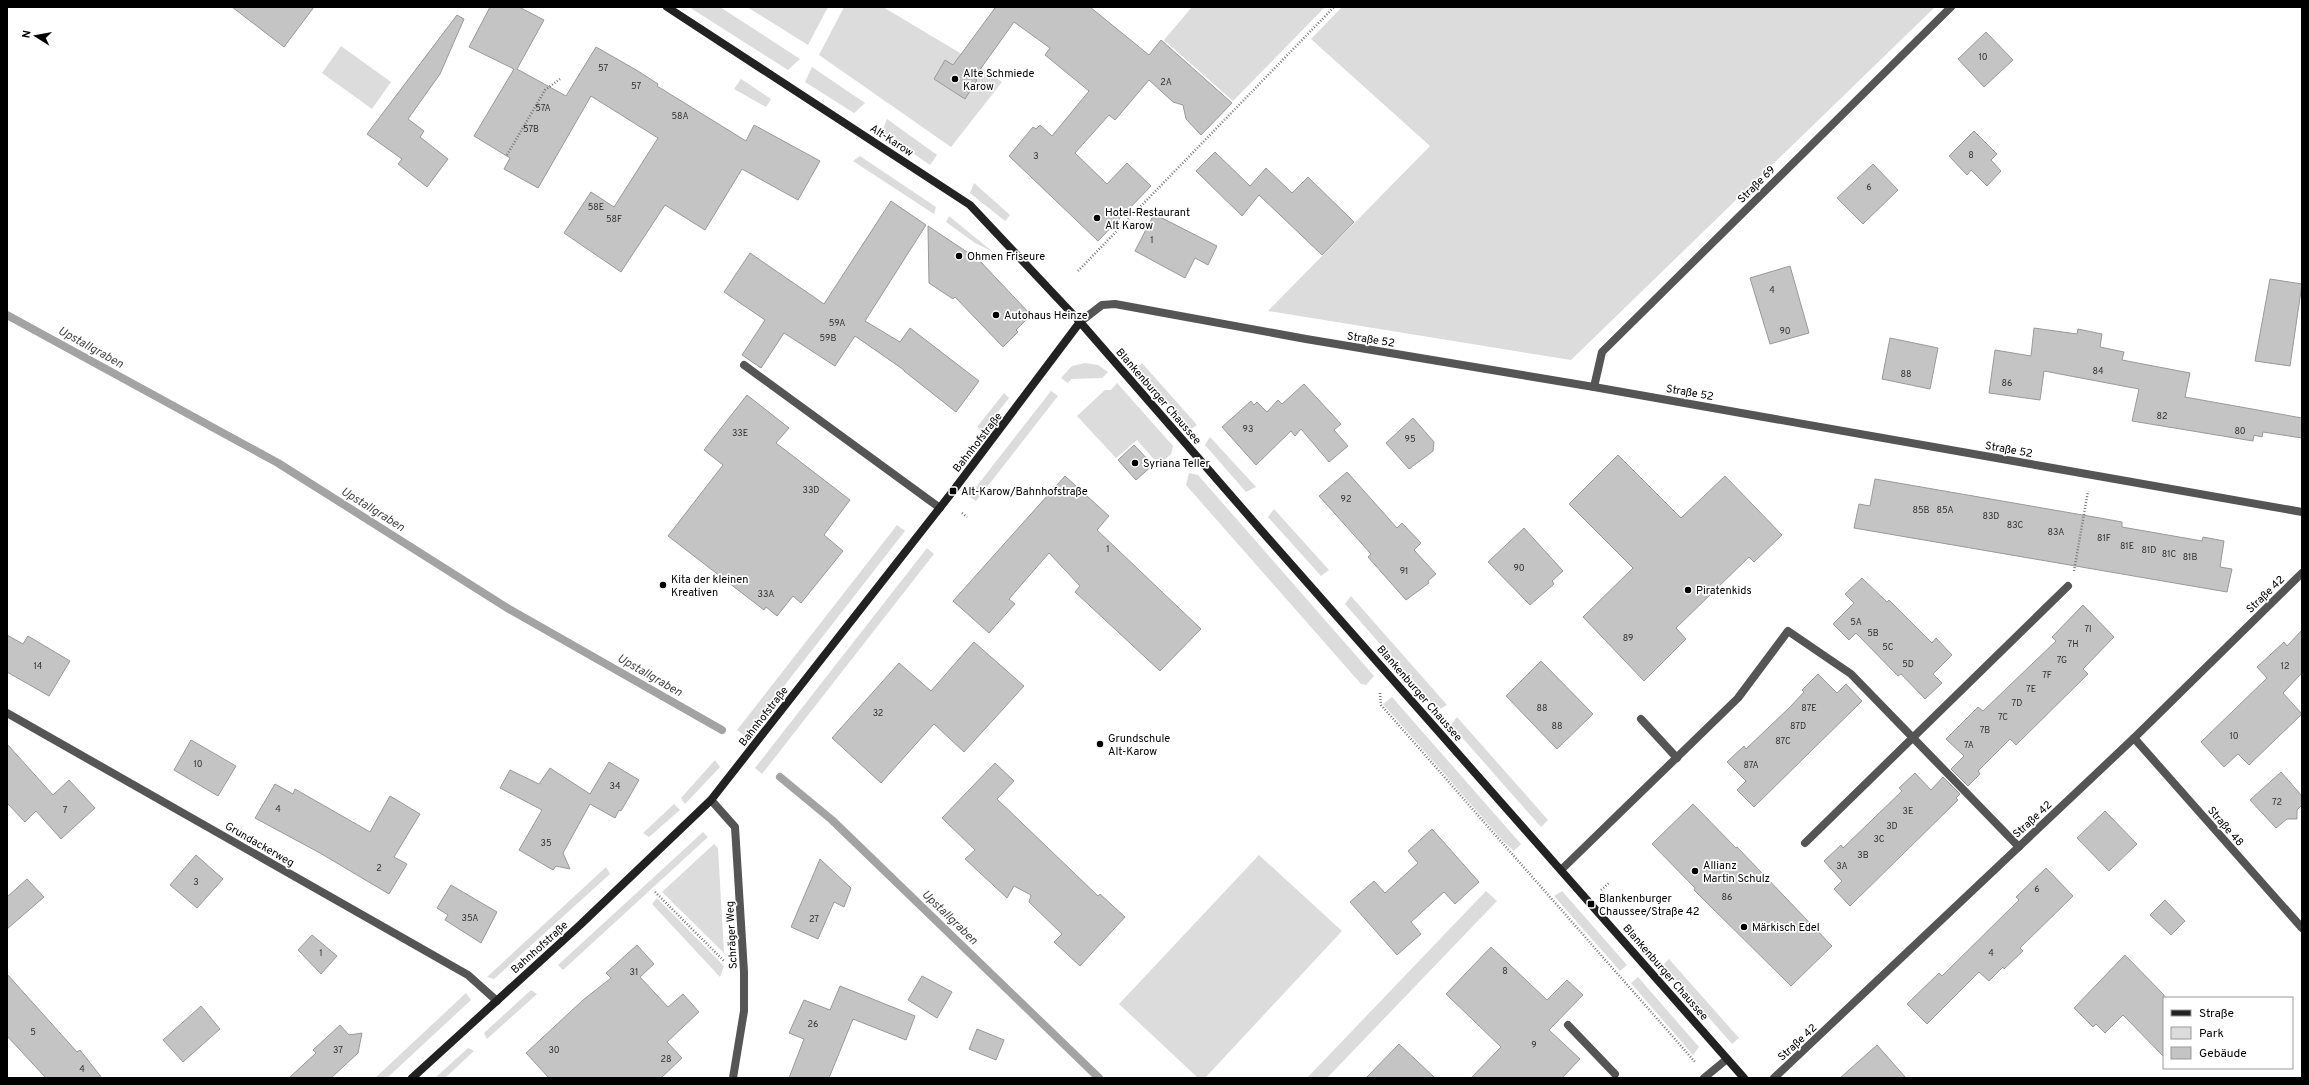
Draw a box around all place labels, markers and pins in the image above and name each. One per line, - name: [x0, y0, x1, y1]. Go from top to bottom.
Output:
- place label: Alte Schmiede Karow: [963, 67, 1035, 94]
- marker: Alte Schmiede Karow: [950, 74, 960, 84]
- place label: Hotel-Restaurant Alt Karow: [1105, 206, 1190, 233]
- marker: Hotel-Restaurant Alt Karow: [1092, 213, 1102, 223]
- place label: Ohmen Friseure: [967, 250, 1045, 264]
- marker: Ohmen Friseure: [954, 251, 964, 261]
- place label: Autohaus Heinze: [1004, 309, 1088, 323]
- marker: Autohaus Heinze: [991, 310, 1001, 320]
- place label: Syriana Teller: [1143, 457, 1211, 471]
- marker: Syriana Teller: [1130, 458, 1140, 468]
- place label: Alt-Karow/Bahnhofstraße: [961, 485, 1088, 499]
- marker: Alt-Karow/Bahnhofstraße: [948, 486, 958, 496]
- place label: Kita der kleinen Kreativen: [671, 573, 749, 600]
- marker: Kita der kleinen Kreativen: [658, 580, 668, 590]
- place label: Piratenkids: [1696, 584, 1752, 598]
- marker: Piratenkids: [1683, 585, 1693, 595]
- place label: Grundschule Alt-Karow: [1108, 732, 1170, 759]
- marker: Grundschule Alt-Karow: [1095, 739, 1105, 749]
- place label: Allianz Martin Schulz: [1703, 859, 1770, 886]
- marker: Allianz Martin Schulz: [1690, 866, 1700, 876]
- place label: Blankenburger Chaussee/Straße 42: [1599, 892, 1699, 919]
- marker: Blankenburger Chaussee/Straße 42: [1586, 899, 1596, 909]
- place label: Märkisch Edel: [1752, 921, 1820, 935]
- marker: Märkisch Edel: [1739, 922, 1749, 932]

